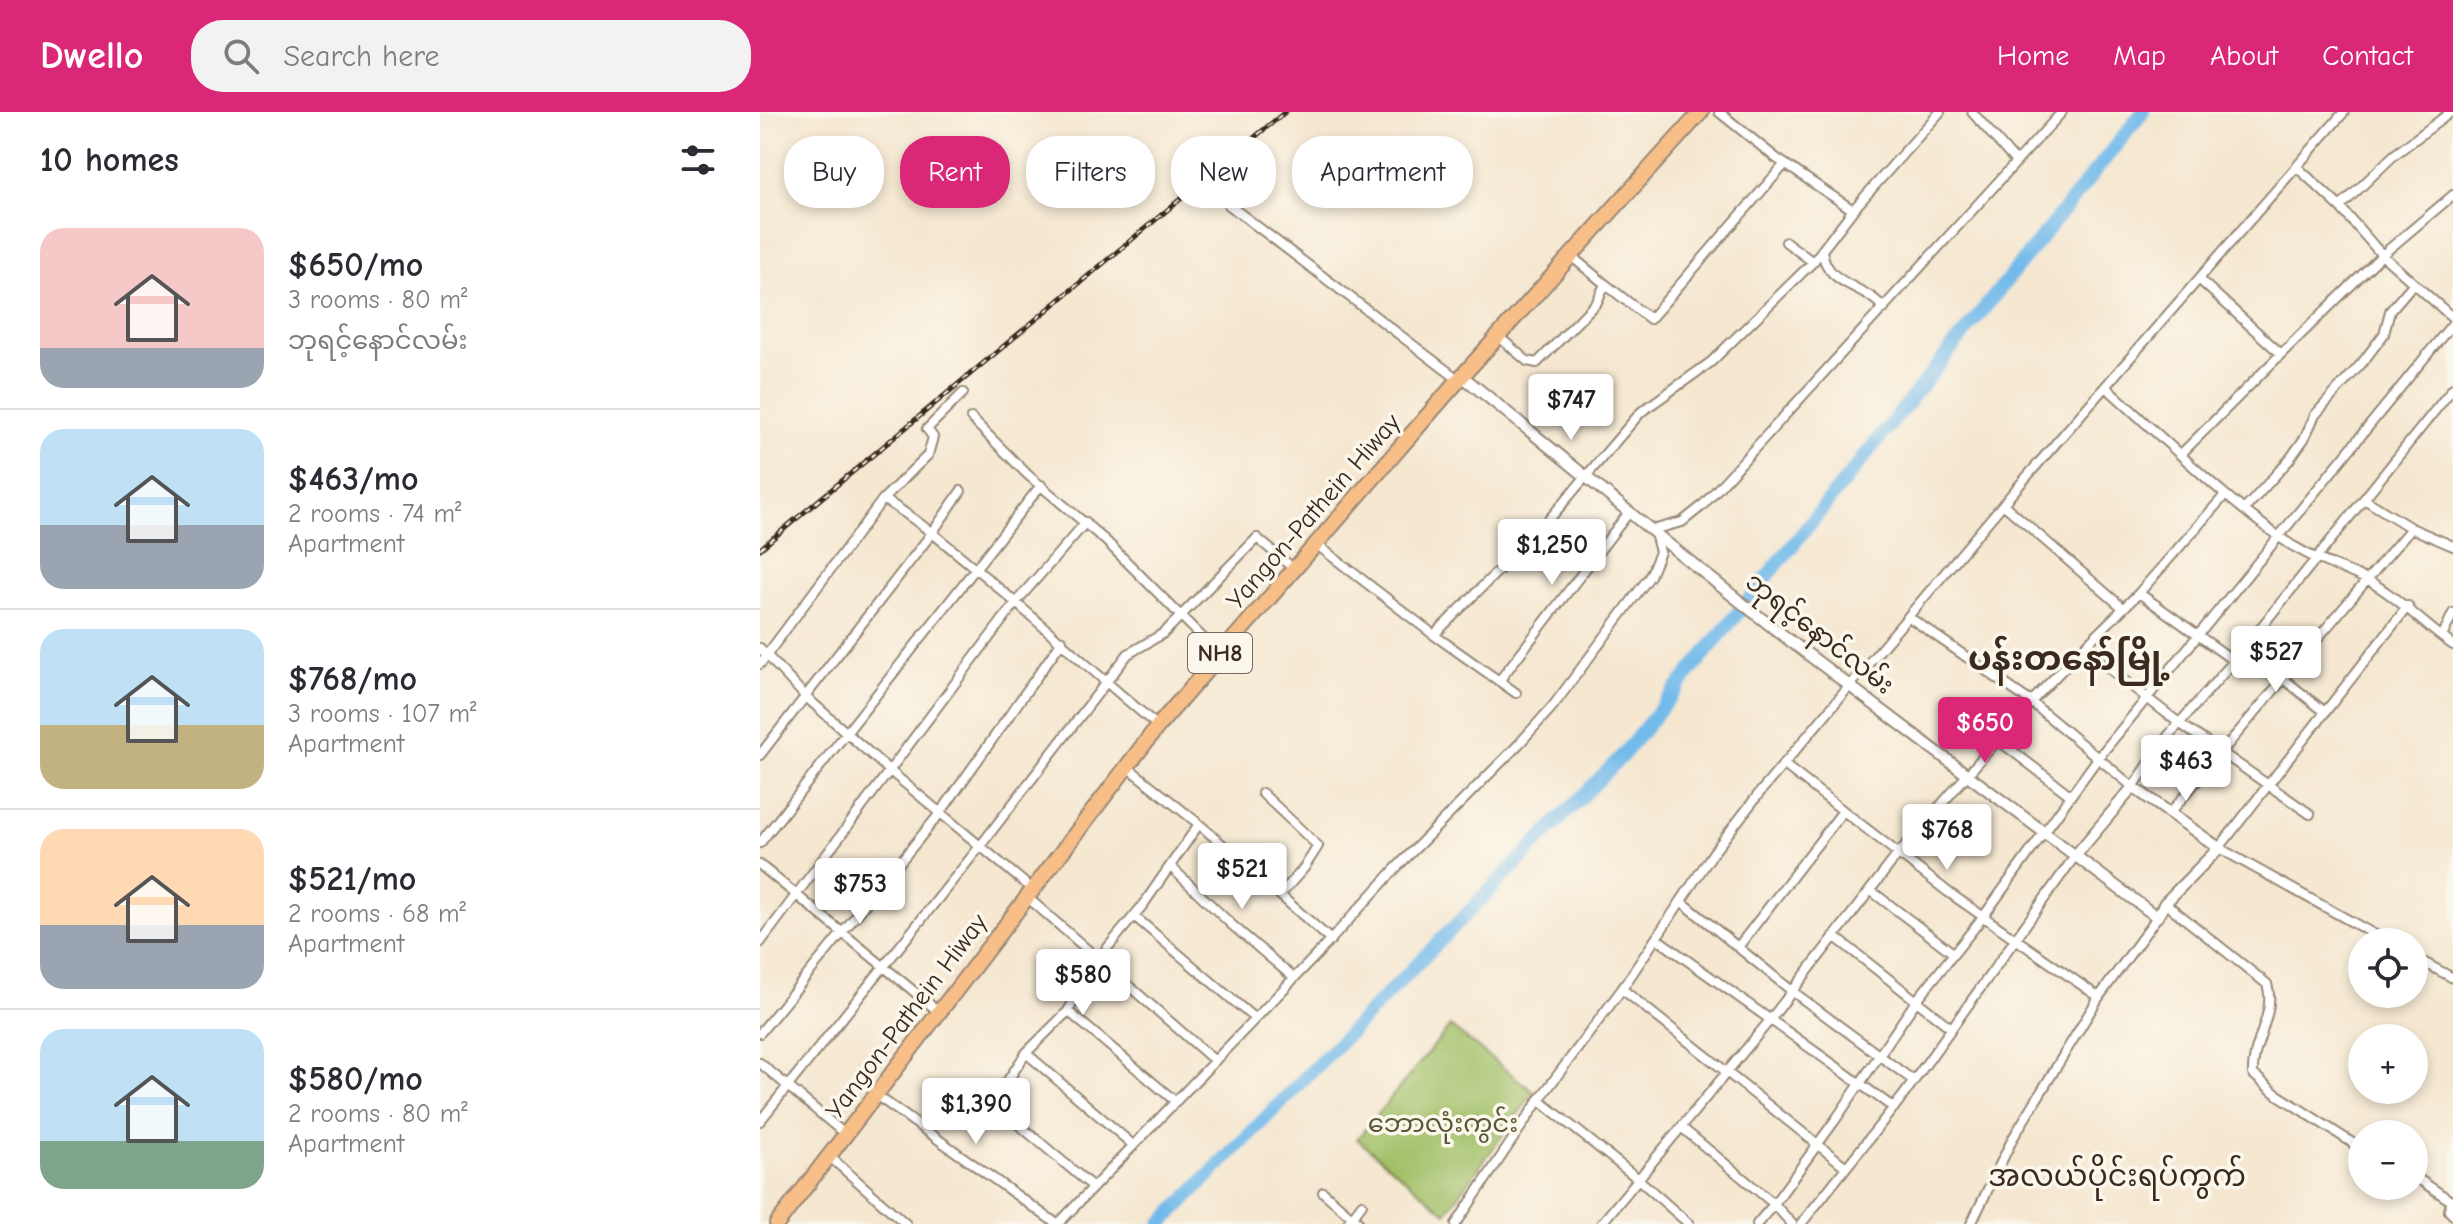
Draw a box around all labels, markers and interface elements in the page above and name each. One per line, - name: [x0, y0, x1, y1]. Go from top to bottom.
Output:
- search box: [191, 20, 751, 92]
- text: Dwello: [40, 34, 143, 78]
- icon: search: [219, 34, 263, 78]
- text: Search here: [283, 39, 440, 74]
- text: Home: [1997, 40, 2069, 72]
- text: Map: [2113, 40, 2166, 72]
- text: About: [2210, 40, 2278, 72]
- text: Contact: [2322, 40, 2413, 72]
- chip: Buy: [784, 136, 884, 208]
- chip: Rent: [900, 136, 1010, 208]
- chip: Filters: [1026, 136, 1155, 208]
- chip: New: [1171, 136, 1276, 208]
- chip: Apartment: [1292, 136, 1473, 208]
- icon: filters: [676, 138, 720, 182]
- text: 10 homes: [40, 140, 179, 180]
- text: $650/mo: [288, 245, 423, 285]
- icon: home: [104, 260, 200, 356]
- text: 3 rooms · 80 m²: [288, 285, 467, 315]
- text: ဘုရင့်နောင်လမ်း: [288, 326, 468, 356]
- pin: $747: [1524, 374, 1618, 442]
- text: $747: [1546, 385, 1596, 415]
- street label: Yangon-Pathein Hiway: [1221, 408, 1407, 615]
- text: $463/mo: [288, 459, 419, 499]
- icon: home: [104, 461, 200, 557]
- text: 2 rooms · 74 m²: [288, 499, 461, 529]
- pin: $1,250: [1487, 519, 1617, 587]
- text: Apartment: [288, 529, 404, 559]
- text: $1,250: [1516, 530, 1588, 560]
- street label: ဘုရင့်နောင်လမ်း: [1736, 564, 1901, 705]
- pin: $527: [2229, 626, 2323, 694]
- road number: NH8: [1188, 633, 1252, 673]
- district label: ပန်းတနော်မြို့: [1968, 635, 2170, 686]
- text: $527: [2249, 637, 2303, 667]
- text: $768/mo: [288, 659, 417, 699]
- icon: home: [104, 661, 200, 757]
- pin: $650: [1938, 697, 2032, 765]
- text: 3 rooms · 107 m²: [288, 699, 477, 729]
- text: $650: [1956, 708, 2014, 738]
- text: Apartment: [288, 729, 404, 759]
- pin: $463: [2139, 735, 2233, 803]
- text: $463: [2159, 746, 2213, 776]
- pin: $768: [1900, 804, 1994, 872]
- text: $768: [1920, 815, 1974, 845]
- pin: $521: [1195, 843, 1289, 911]
- text: $521: [1216, 854, 1268, 884]
- pin: $753: [813, 858, 907, 926]
- text: $521/mo: [288, 859, 416, 899]
- icon: home: [104, 861, 200, 957]
- text: $753: [833, 869, 887, 899]
- text: 2 rooms · 68 m²: [288, 899, 466, 929]
- street label: Yangon-Pathein Hiway: [820, 908, 994, 1125]
- map controls: [2348, 928, 2428, 1200]
- button: locate: [2348, 928, 2428, 1008]
- text: Apartment: [288, 929, 404, 959]
- pin: $580: [1036, 949, 1130, 1017]
- text: $580: [1054, 960, 1112, 990]
- button: +: [2348, 1024, 2428, 1104]
- text: $580/mo: [288, 1059, 423, 1099]
- icon: home: [104, 1061, 200, 1157]
- pin: $1,390: [911, 1078, 1041, 1146]
- text: $1,390: [940, 1089, 1012, 1119]
- text: 2 rooms · 80 m²: [288, 1099, 468, 1129]
- park label: ဘောလုံးကွင်း: [1368, 1106, 1518, 1144]
- button: −: [2348, 1120, 2428, 1200]
- text: Apartment: [288, 1129, 404, 1159]
- district label: အလယ်ပိုင်းရပ်ကွက်: [1988, 1154, 2246, 1201]

